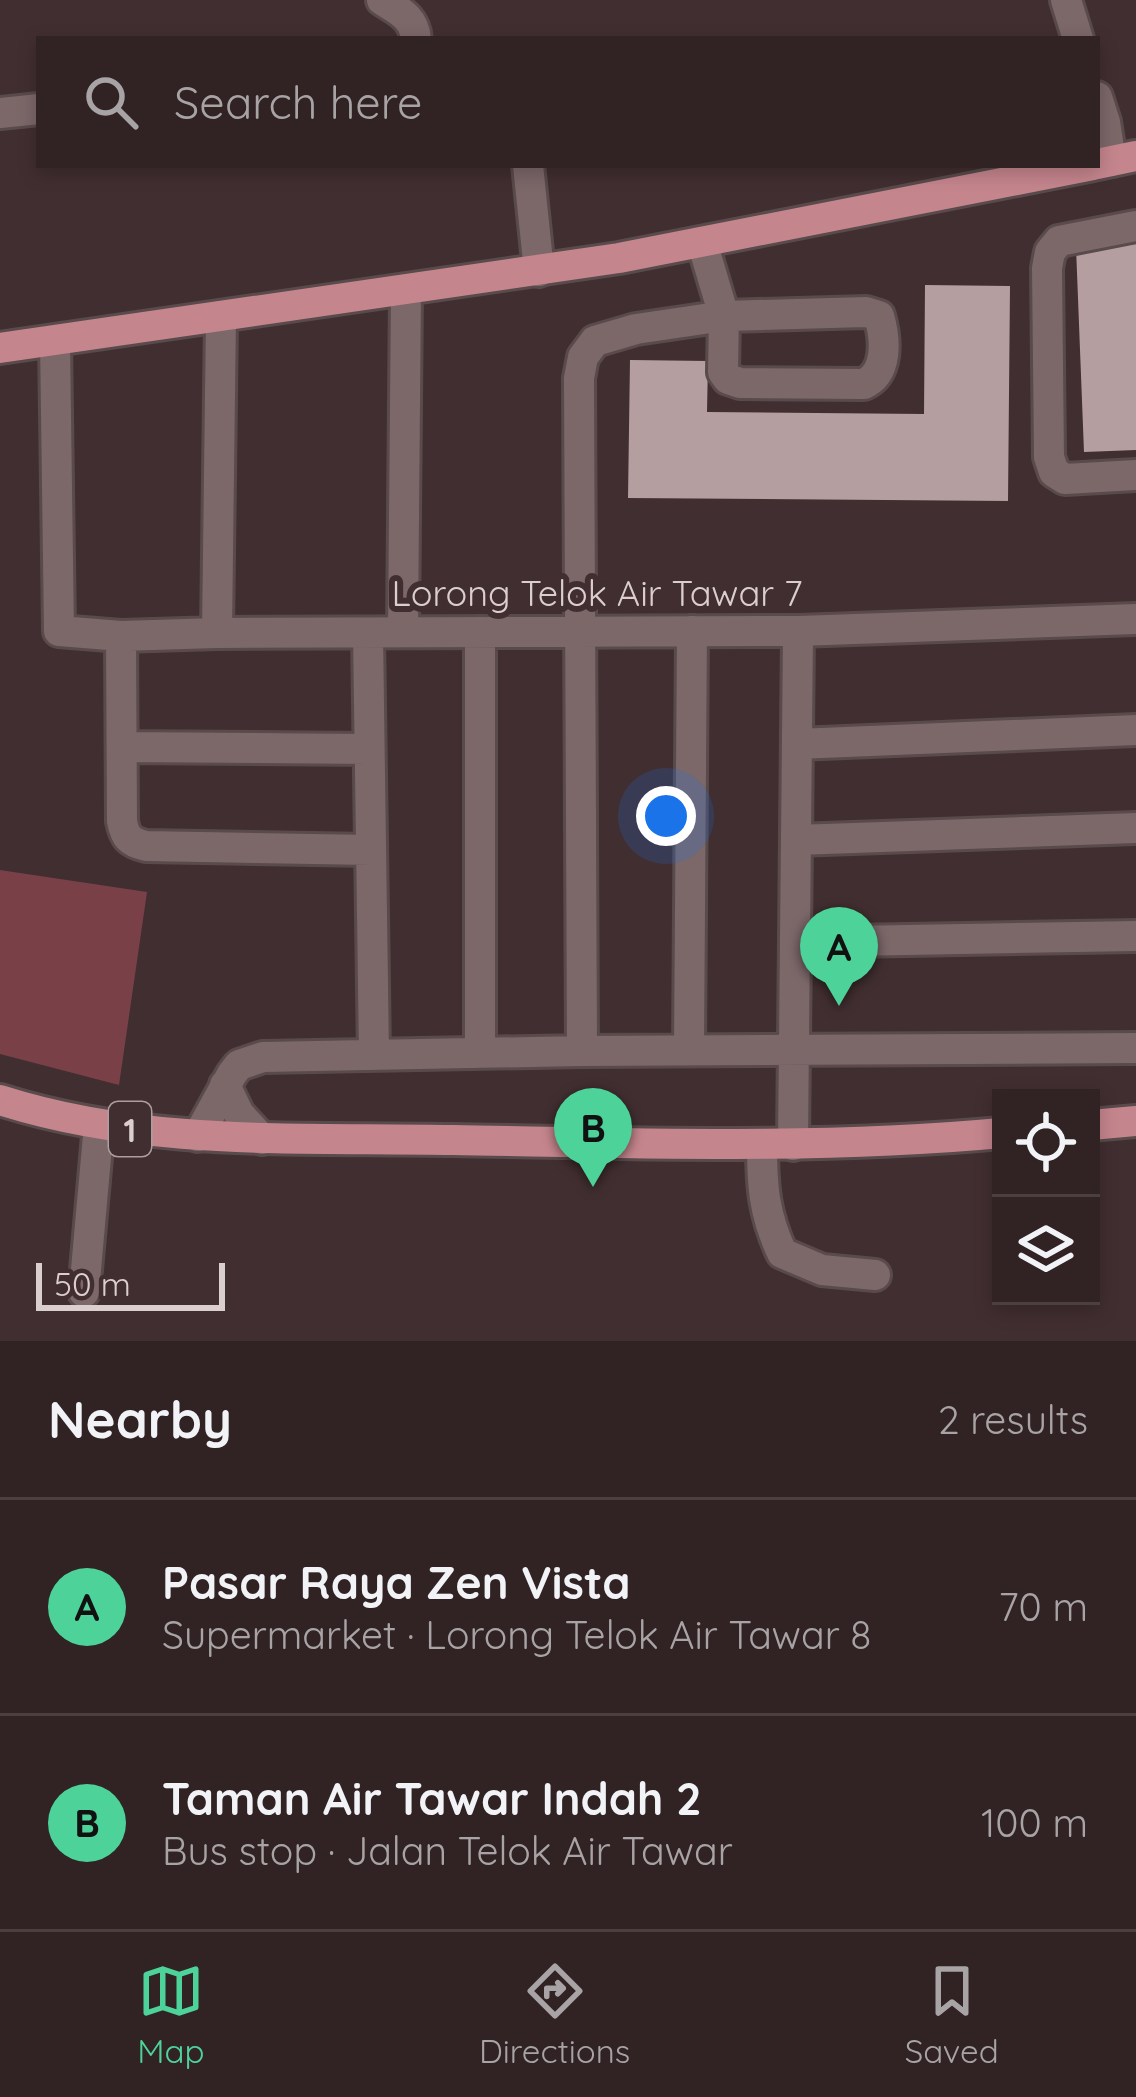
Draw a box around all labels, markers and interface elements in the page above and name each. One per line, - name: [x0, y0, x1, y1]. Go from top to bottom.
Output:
- search box: [36, 36, 1100, 168]
- icon: search: [78, 69, 144, 135]
- text: Search here: [174, 74, 422, 130]
- street label: Lorong Telok Air Tawar 7: [392, 570, 802, 615]
- your location: [636, 786, 696, 846]
- pin: A: [800, 907, 878, 1006]
- pin: B: [554, 1088, 632, 1187]
- map controls: [992, 1089, 1100, 1305]
- button: locate: [992, 1089, 1100, 1197]
- road number: 1: [109, 1102, 151, 1156]
- button: layers: [992, 1197, 1100, 1305]
- scale bar: [36, 1257, 225, 1310]
- text: 50 m: [54, 1263, 131, 1304]
- text: Nearby: [48, 1387, 232, 1451]
- text: 2 results: [938, 1395, 1088, 1444]
- text: Pasar Raya Zen Vista: [162, 1554, 631, 1610]
- text: A: [75, 1582, 99, 1631]
- text: 70 m: [999, 1582, 1088, 1631]
- text: Supermarket · Lorong Telok Air Tawar 8: [162, 1610, 871, 1659]
- text: Taman Air Tawar Indah 2: [162, 1770, 702, 1826]
- text: B: [74, 1798, 100, 1847]
- text: 100 m: [981, 1798, 1088, 1847]
- text: Bus stop · Jalan Telok Air Tawar: [162, 1826, 733, 1875]
- tab: Map: [137, 1958, 205, 2071]
- tab: Directions: [479, 1958, 630, 2071]
- tab: Saved: [905, 1958, 999, 2071]

